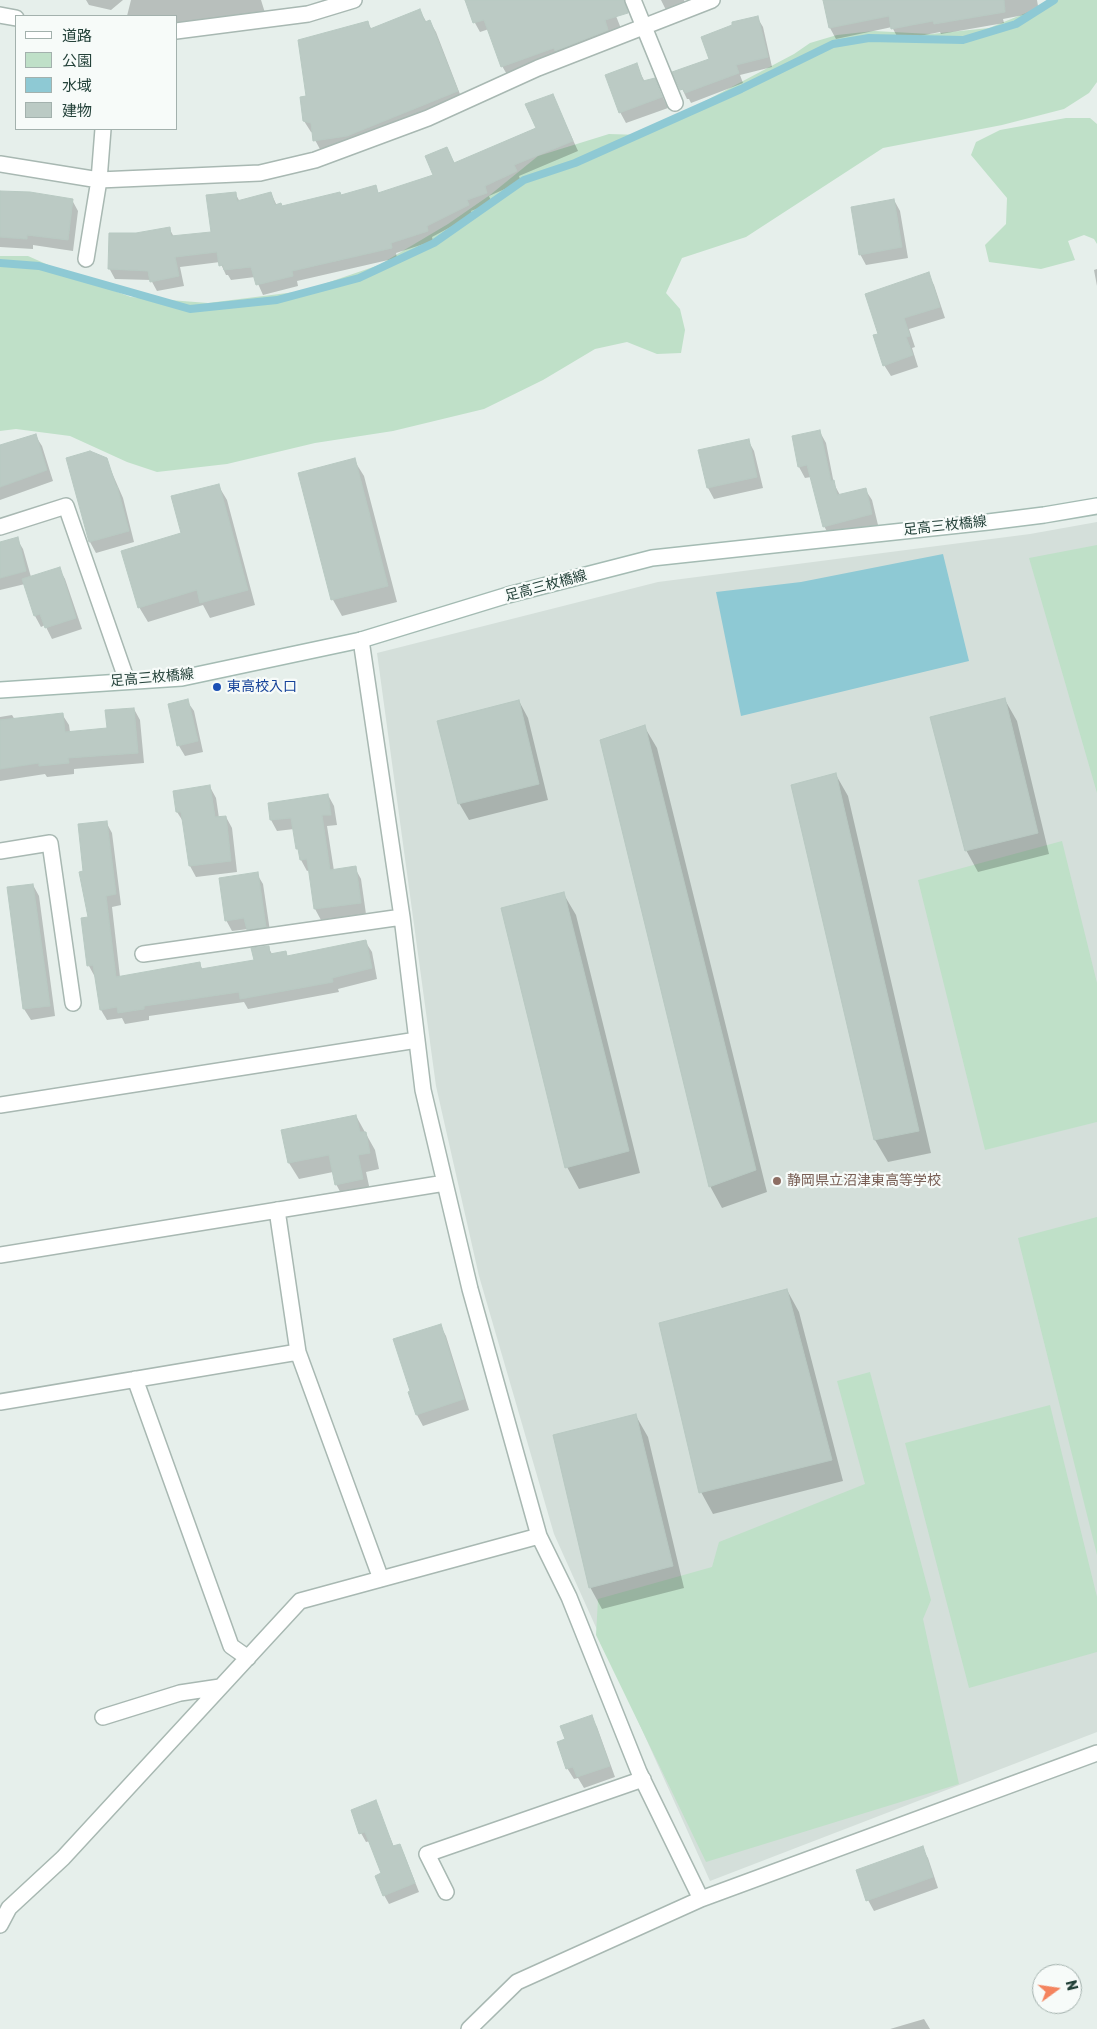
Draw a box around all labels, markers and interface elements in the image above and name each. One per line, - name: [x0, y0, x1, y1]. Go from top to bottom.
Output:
- legend: [15, 15, 178, 130]
- text: 道路: [62, 27, 92, 45]
- text: 公園: [62, 52, 92, 70]
- text: 水域: [62, 77, 92, 95]
- text: 建物: [62, 102, 92, 120]
- street label: 足高三枚橋線: [902, 513, 988, 539]
- street label: 足高三枚橋線: [503, 567, 589, 605]
- street label: 足高三枚橋線: [109, 666, 195, 690]
- place label: 東高校入口: [227, 679, 297, 695]
- marker: 東高校入口: [211, 681, 223, 693]
- place label: 静岡県立沼津東高等学校: [787, 1173, 941, 1189]
- marker: 静岡県立沼津東高等学校: [771, 1175, 783, 1187]
- north arrow: [1032, 1964, 1082, 2014]
- text: N: [1062, 1979, 1081, 1992]

